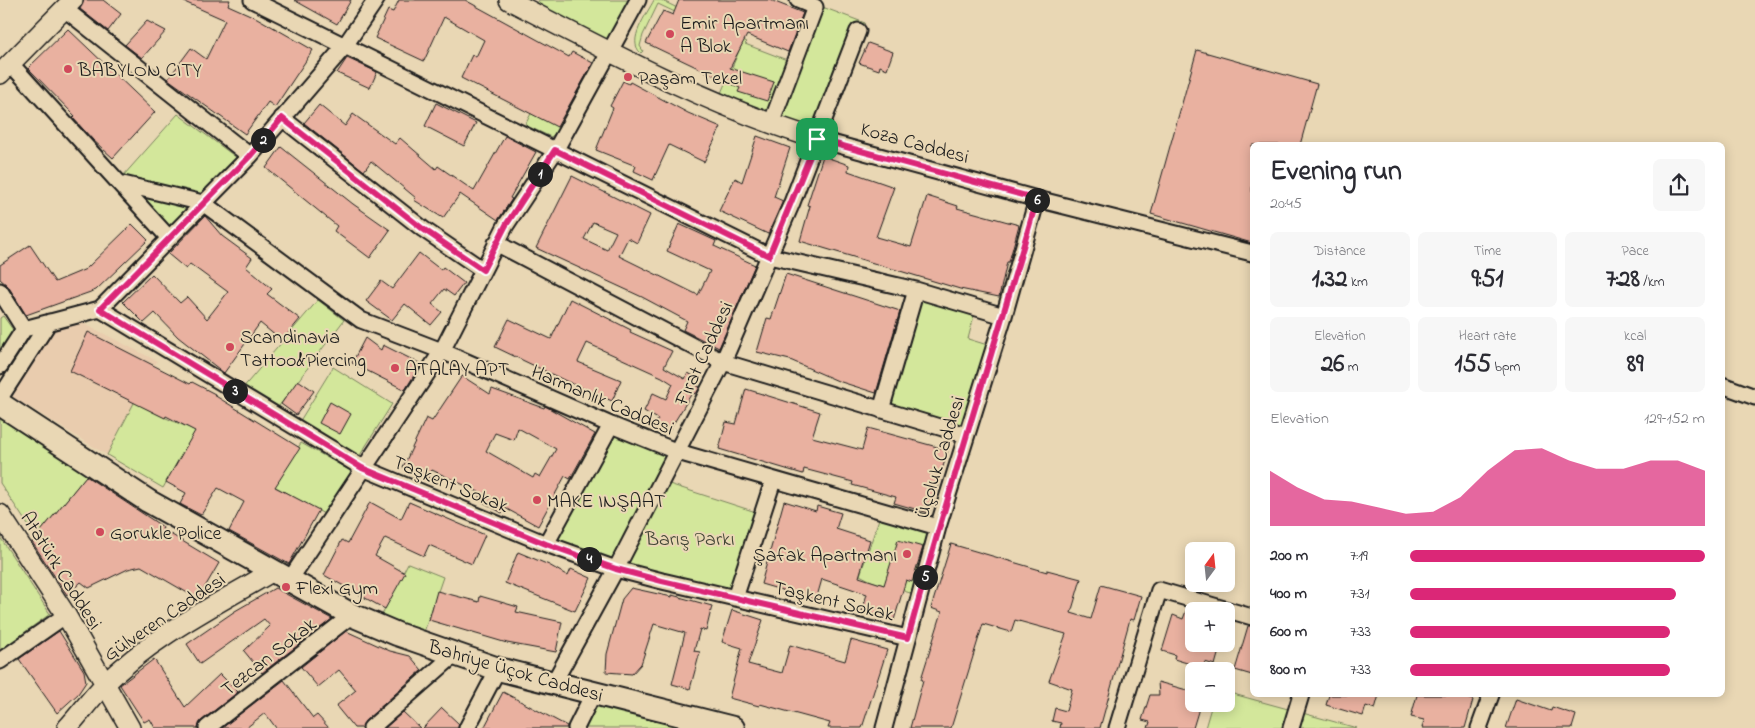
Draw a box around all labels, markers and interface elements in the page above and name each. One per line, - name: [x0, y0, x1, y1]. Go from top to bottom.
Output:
- place label: Emir Apartmanı A Blok: [680, 10, 809, 62]
- marker: Emir Apartmanı A Blok: [664, 28, 676, 40]
- place label: BABYLON CITY: [77, 57, 202, 86]
- marker: BABYLON CITY: [62, 63, 74, 75]
- place label: Paşam Tekel: [638, 65, 742, 94]
- marker: Paşam Tekel: [622, 71, 634, 83]
- street label: Koza Caddesi: [857, 116, 972, 173]
- pin: [796, 118, 838, 160]
- icon: arrive: [803, 125, 831, 153]
- pin: 2: [250, 128, 276, 152]
- text: 2: [260, 130, 267, 151]
- text: Evening run: [1270, 152, 1402, 193]
- button: share: [1653, 159, 1705, 211]
- pin: 1: [528, 162, 552, 186]
- text: 1: [538, 164, 543, 185]
- pin: 6: [1024, 188, 1050, 212]
- text: 6: [1034, 190, 1041, 211]
- text: 20:45: [1270, 192, 1302, 216]
- text: Distance: [1314, 241, 1366, 262]
- text: Time: [1474, 241, 1501, 262]
- text: Pace: [1622, 241, 1649, 262]
- text: 1.32: [1312, 262, 1347, 298]
- text: 9:51: [1472, 262, 1503, 298]
- text: 7:28: [1606, 262, 1640, 298]
- text: km: [1347, 272, 1368, 293]
- text: /km: [1640, 272, 1665, 293]
- street label: Fırat Caddesi: [668, 297, 742, 412]
- place label: Scandinavia Tattoo&Piercing: [240, 324, 366, 377]
- text: Elevation: [1314, 326, 1366, 347]
- text: Heart rate: [1459, 326, 1516, 347]
- text: kcal: [1624, 326, 1646, 347]
- marker: Scandinavia Tattoo&Piercing: [224, 341, 236, 353]
- text: 26: [1321, 347, 1344, 383]
- text: 155: [1455, 347, 1491, 383]
- text: 89: [1627, 347, 1644, 383]
- place label: ATALAY APT: [405, 356, 509, 385]
- text: m: [1344, 357, 1359, 378]
- text: bpm: [1491, 357, 1520, 378]
- street label: Harmanlık Caddesi: [526, 358, 678, 444]
- marker: ATALAY APT: [389, 362, 401, 374]
- pin: 3: [222, 378, 248, 404]
- text: 3: [233, 381, 238, 402]
- street label: Üçoluk Caddesi: [909, 393, 974, 523]
- text: Elevation: [1270, 407, 1329, 431]
- text: 129–152 m: [1644, 407, 1705, 431]
- street label: Taşkent Sokak: [388, 449, 513, 522]
- place label: MAKE INŞAAT: [547, 488, 665, 517]
- marker: MAKE INŞAAT: [531, 494, 543, 506]
- street label: Atatürk Caddesi: [12, 506, 108, 636]
- place label: Gorukle Police: [110, 520, 222, 549]
- marker: Gorukle Police: [94, 526, 106, 538]
- park label: Barış Parkı: [645, 526, 734, 555]
- place label: Şafak Apartmanı: [753, 542, 897, 571]
- north arrow: [1185, 542, 1235, 592]
- map controls: [1185, 542, 1235, 712]
- text: 200 m: [1270, 544, 1308, 568]
- text: 7:19: [1350, 544, 1368, 568]
- pin: 4: [576, 546, 602, 572]
- marker: Şafak Apartmanı: [901, 548, 913, 560]
- text: 4: [587, 549, 592, 570]
- pin: 5: [912, 564, 938, 590]
- street label: Gülveren Caddesi: [99, 566, 232, 670]
- text: 5: [921, 567, 930, 588]
- place label: Flexi Gym: [295, 575, 378, 604]
- street label: Taşkent Sokak: [770, 575, 897, 630]
- marker: Flexi Gym: [280, 581, 292, 593]
- text: 400 m: [1270, 582, 1307, 606]
- text: 7:31: [1350, 582, 1370, 606]
- button: +: [1185, 602, 1235, 652]
- street label: Tezcan Sokak: [216, 611, 324, 705]
- text: 600 m: [1270, 620, 1307, 644]
- text: 7:33: [1350, 620, 1371, 644]
- street label: Bahriye Üçok Caddesi: [423, 633, 606, 711]
- text: 800 m: [1270, 658, 1306, 682]
- text: 7:33: [1350, 658, 1371, 682]
- button: −: [1185, 662, 1235, 712]

